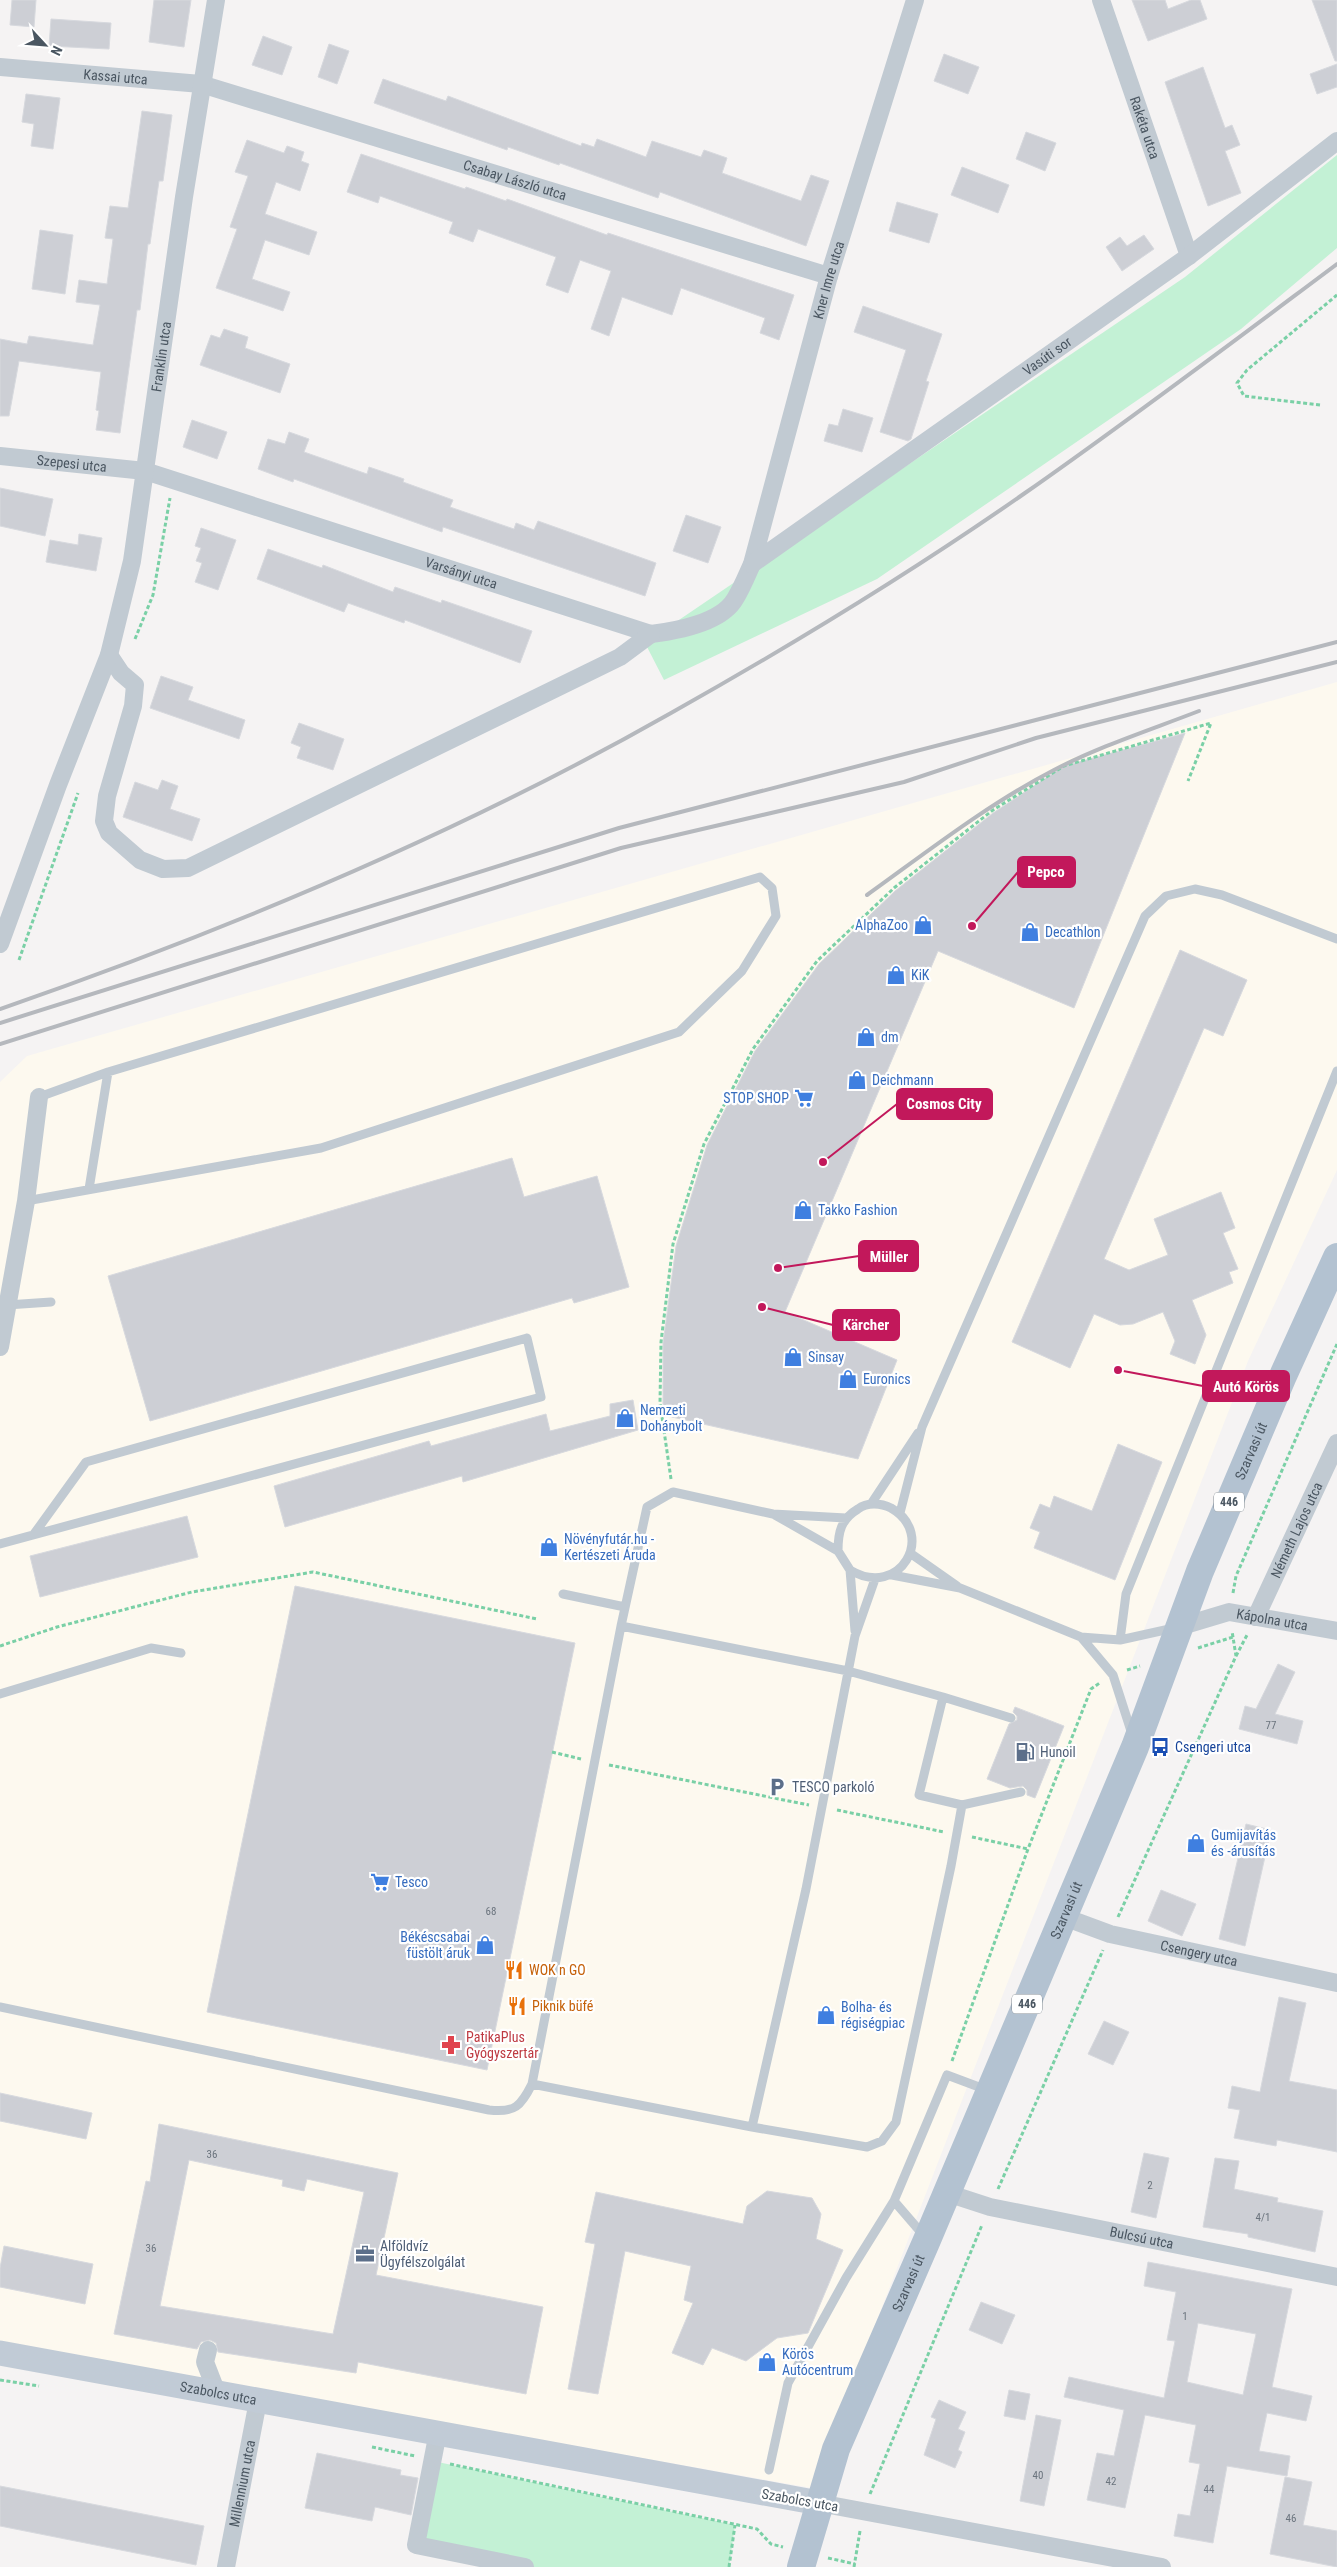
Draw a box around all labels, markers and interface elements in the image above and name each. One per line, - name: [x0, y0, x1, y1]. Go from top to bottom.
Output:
- north arrow: [20, 20, 70, 70]
- text: N: [48, 43, 66, 58]
- street label: Kassai utca: [83, 66, 148, 87]
- street label: Rakéta utca: [1127, 94, 1163, 161]
- street label: Csabay László utca: [461, 157, 569, 203]
- street label: Kner Imre utca: [810, 239, 847, 321]
- street label: Franklin utca: [148, 320, 174, 393]
- street label: Vasúti sor: [1020, 333, 1074, 379]
- street label: Szepesi utca: [36, 452, 107, 475]
- street label: Varsányi utca: [423, 554, 499, 592]
- callout: Pepco: [1018, 857, 1075, 887]
- text: Pepco: [1027, 863, 1065, 881]
- shop icon: AlphaZoo: [912, 914, 934, 936]
- place label: AlphaZoo: [855, 917, 908, 933]
- shop icon: Decathlon: [1019, 921, 1041, 943]
- place label: Decathlon: [1045, 924, 1101, 940]
- shop icon: KiK: [885, 964, 907, 986]
- place label: KiK: [911, 967, 930, 983]
- shop icon: dm: [855, 1026, 877, 1048]
- place label: dm: [881, 1029, 899, 1045]
- shop icon: Deichmann: [846, 1069, 868, 1091]
- place label: Deichmann: [872, 1072, 934, 1088]
- supermarket icon: STOP SHOP: [793, 1087, 815, 1109]
- callout: Cosmos City: [897, 1089, 992, 1119]
- place label: STOP SHOP: [723, 1090, 789, 1106]
- text: Cosmos City: [906, 1095, 982, 1113]
- shop icon: Takko Fashion: [792, 1199, 814, 1221]
- place label: Takko Fashion: [818, 1202, 897, 1218]
- callout: Müller: [859, 1241, 918, 1271]
- text: Müller: [870, 1248, 908, 1266]
- callout: Kärcher: [833, 1310, 899, 1340]
- text: Kärcher: [843, 1316, 889, 1334]
- shop icon: Sinsay: [782, 1346, 804, 1368]
- place label: Sinsay: [808, 1349, 844, 1365]
- shop icon: Euronics: [837, 1368, 859, 1390]
- place label: Euronics: [863, 1371, 911, 1387]
- callout: Autó Körös: [1203, 1371, 1289, 1401]
- text: Autó Körös: [1213, 1378, 1279, 1396]
- place label: Nemzeti Dohánybolt: [640, 1402, 702, 1434]
- shop icon: Nemzeti Dohánybolt: [614, 1407, 636, 1429]
- street label: Szarvasi út: [1232, 1420, 1270, 1482]
- street label: Németh Lajos utca: [1267, 1480, 1326, 1580]
- road number: 446: [1214, 1492, 1244, 1511]
- place label: Növényfutár.hu - Kertészeti Áruda: [564, 1531, 656, 1563]
- shop icon: Növényfutár.hu - Kertészeti Áruda: [538, 1536, 560, 1558]
- street label: Kápolna utca: [1235, 1605, 1309, 1634]
- house number: 77: [1266, 1719, 1276, 1732]
- bus stop icon: Csengeri utca: [1149, 1736, 1171, 1758]
- place label: Csengeri utca: [1175, 1739, 1251, 1755]
- fuel station icon: Hunoil: [1014, 1741, 1036, 1763]
- place label: Hunoil: [1040, 1744, 1076, 1760]
- parking icon: TESCO parkoló: [766, 1776, 788, 1798]
- place label: TESCO parkoló: [792, 1779, 875, 1795]
- place label: Gumijavítás és -árusítás: [1211, 1827, 1276, 1859]
- shop icon: Gumijavítás és -árusítás: [1185, 1832, 1207, 1854]
- supermarket icon: Tesco: [369, 1871, 391, 1893]
- place label: Tesco: [395, 1874, 428, 1890]
- street label: Szarvasi út: [1047, 1879, 1085, 1941]
- house number: 68: [486, 1905, 496, 1918]
- place label: Békéscsabai füstölt áruk: [400, 1929, 471, 1961]
- shop icon: Békéscsabai füstölt áruk: [474, 1934, 496, 1956]
- street label: Csengery utca: [1159, 1937, 1239, 1969]
- restaurant icon: WOK n GO: [503, 1959, 525, 1981]
- place label: WOK n GO: [529, 1962, 586, 1978]
- restaurant icon: Piknik büfé: [506, 1995, 528, 2017]
- road number: 446: [1012, 1995, 1042, 2014]
- place label: Piknik büfé: [532, 1998, 594, 2014]
- place label: Bolha- és régiségpiac: [841, 1999, 905, 2031]
- shop icon: Bolha- és régiségpiac: [815, 2004, 837, 2026]
- place label: PatikaPlus Gyógyszertár: [466, 2029, 538, 2061]
- pharmacy icon: PatikaPlus Gyógyszertár: [440, 2034, 462, 2056]
- house number: 36: [207, 2148, 217, 2161]
- house number: 2: [1147, 2179, 1153, 2192]
- house number: 4/1: [1256, 2211, 1270, 2224]
- street label: Bulcsú utca: [1108, 2223, 1175, 2252]
- place label: Alföldvíz Ügyfélszolgálat: [380, 2238, 465, 2270]
- house number: 36: [146, 2242, 156, 2255]
- office icon: Alföldvíz Ügyfélszolgálat: [354, 2243, 376, 2265]
- street label: Szarvasi út: [889, 2252, 928, 2314]
- house number: 1: [1182, 2310, 1188, 2323]
- place label: Körös Autócentrum: [782, 2346, 853, 2378]
- shop icon: Körös Autócentrum: [756, 2351, 778, 2373]
- street label: Szabolcs utca: [179, 2378, 258, 2408]
- street label: Millennium utca: [226, 2439, 258, 2528]
- house number: 40: [1033, 2469, 1043, 2482]
- house number: 42: [1106, 2475, 1116, 2488]
- house number: 44: [1204, 2483, 1215, 2496]
- street label: Szabolcs utca: [760, 2485, 840, 2515]
- house number: 46: [1286, 2512, 1296, 2525]

